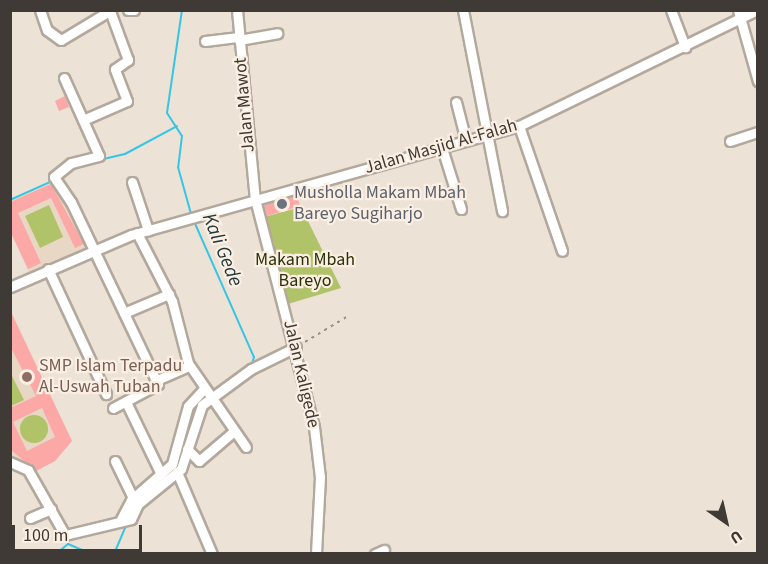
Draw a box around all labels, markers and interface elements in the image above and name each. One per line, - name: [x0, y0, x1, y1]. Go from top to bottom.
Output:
- street label: Jalan Mawot: [230, 57, 260, 153]
- street label: Jalan Masjid Al-Falah: [362, 115, 520, 179]
- place label: Musholla Makam Mbah Bareyo Sugiharjo: [294, 183, 466, 226]
- marker: Musholla Makam Mbah Bareyo Sugiharjo: [275, 197, 289, 211]
- water label: Kali Gede: [196, 210, 248, 290]
- park label: Makam Mbah Bareyo: [255, 250, 355, 292]
- street label: Jalan Kaligede: [278, 318, 324, 430]
- place label: SMP Islam Terpadu Al-Uswah Tuban: [39, 356, 182, 398]
- marker: SMP Islam Terpadu Al-Uswah Tuban: [20, 370, 34, 384]
- north arrow: [696, 492, 756, 552]
- scale bar: [15, 513, 146, 551]
- text: 100 m: [23, 523, 68, 548]
- text: U: [726, 525, 747, 549]

